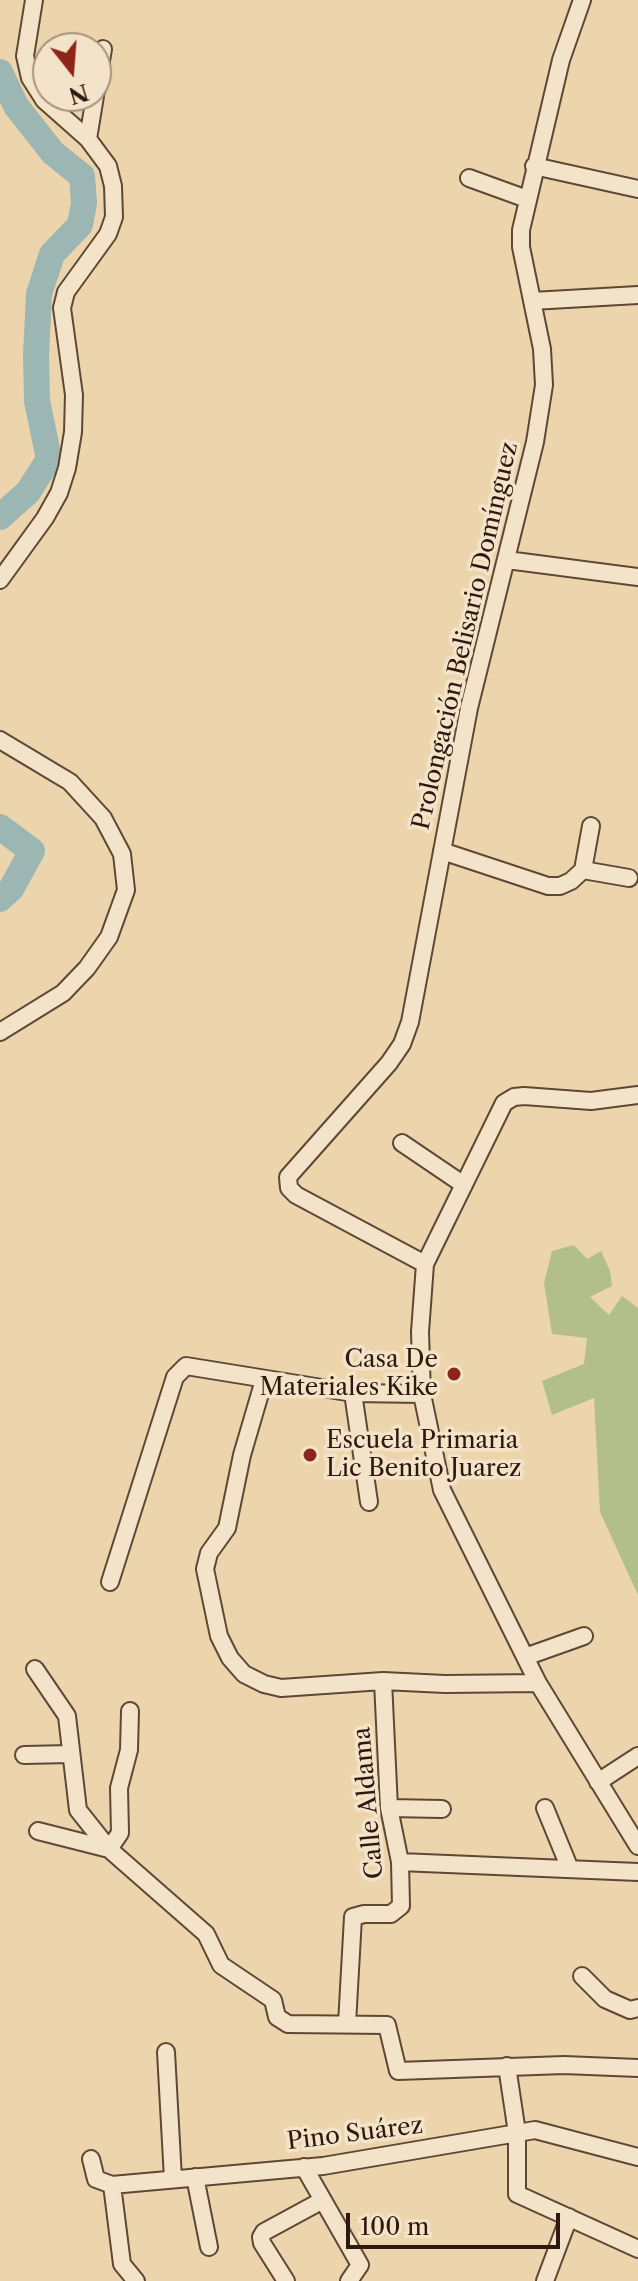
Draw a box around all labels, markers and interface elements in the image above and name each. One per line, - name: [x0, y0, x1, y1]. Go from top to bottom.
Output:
- north arrow: [32, 32, 112, 112]
- text: N: [65, 78, 92, 109]
- street label: Prolongación Belisario Domínguez: [407, 439, 525, 833]
- place label: Casa De Materiales Kike: [260, 1346, 438, 1402]
- marker: Casa De Materiales Kike: [445, 1365, 463, 1383]
- place label: Escuela Primaria Lic Benito Juarez: [326, 1427, 521, 1483]
- marker: Escuela Primaria Lic Benito Juarez: [301, 1446, 319, 1464]
- street label: Calle Aldama: [348, 1726, 390, 1880]
- street label: Pino Suárez: [285, 2111, 425, 2157]
- scale bar: [350, 2197, 564, 2247]
- text: 100 m: [360, 2212, 429, 2241]

